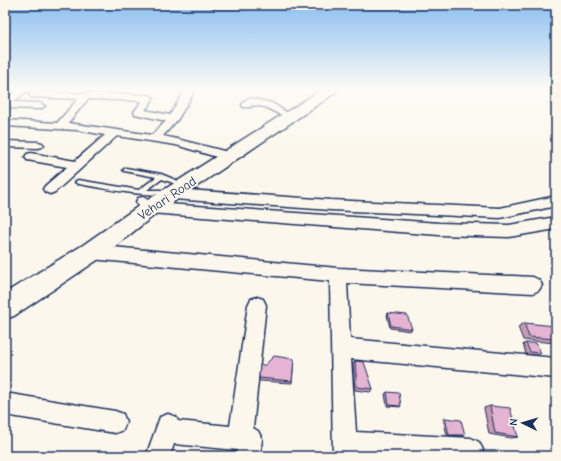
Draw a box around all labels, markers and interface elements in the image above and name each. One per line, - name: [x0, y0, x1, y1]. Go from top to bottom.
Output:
- street label: Vehari Road: [135, 173, 199, 223]
- north arrow: [503, 403, 543, 443]
- text: N: [507, 418, 520, 426]

